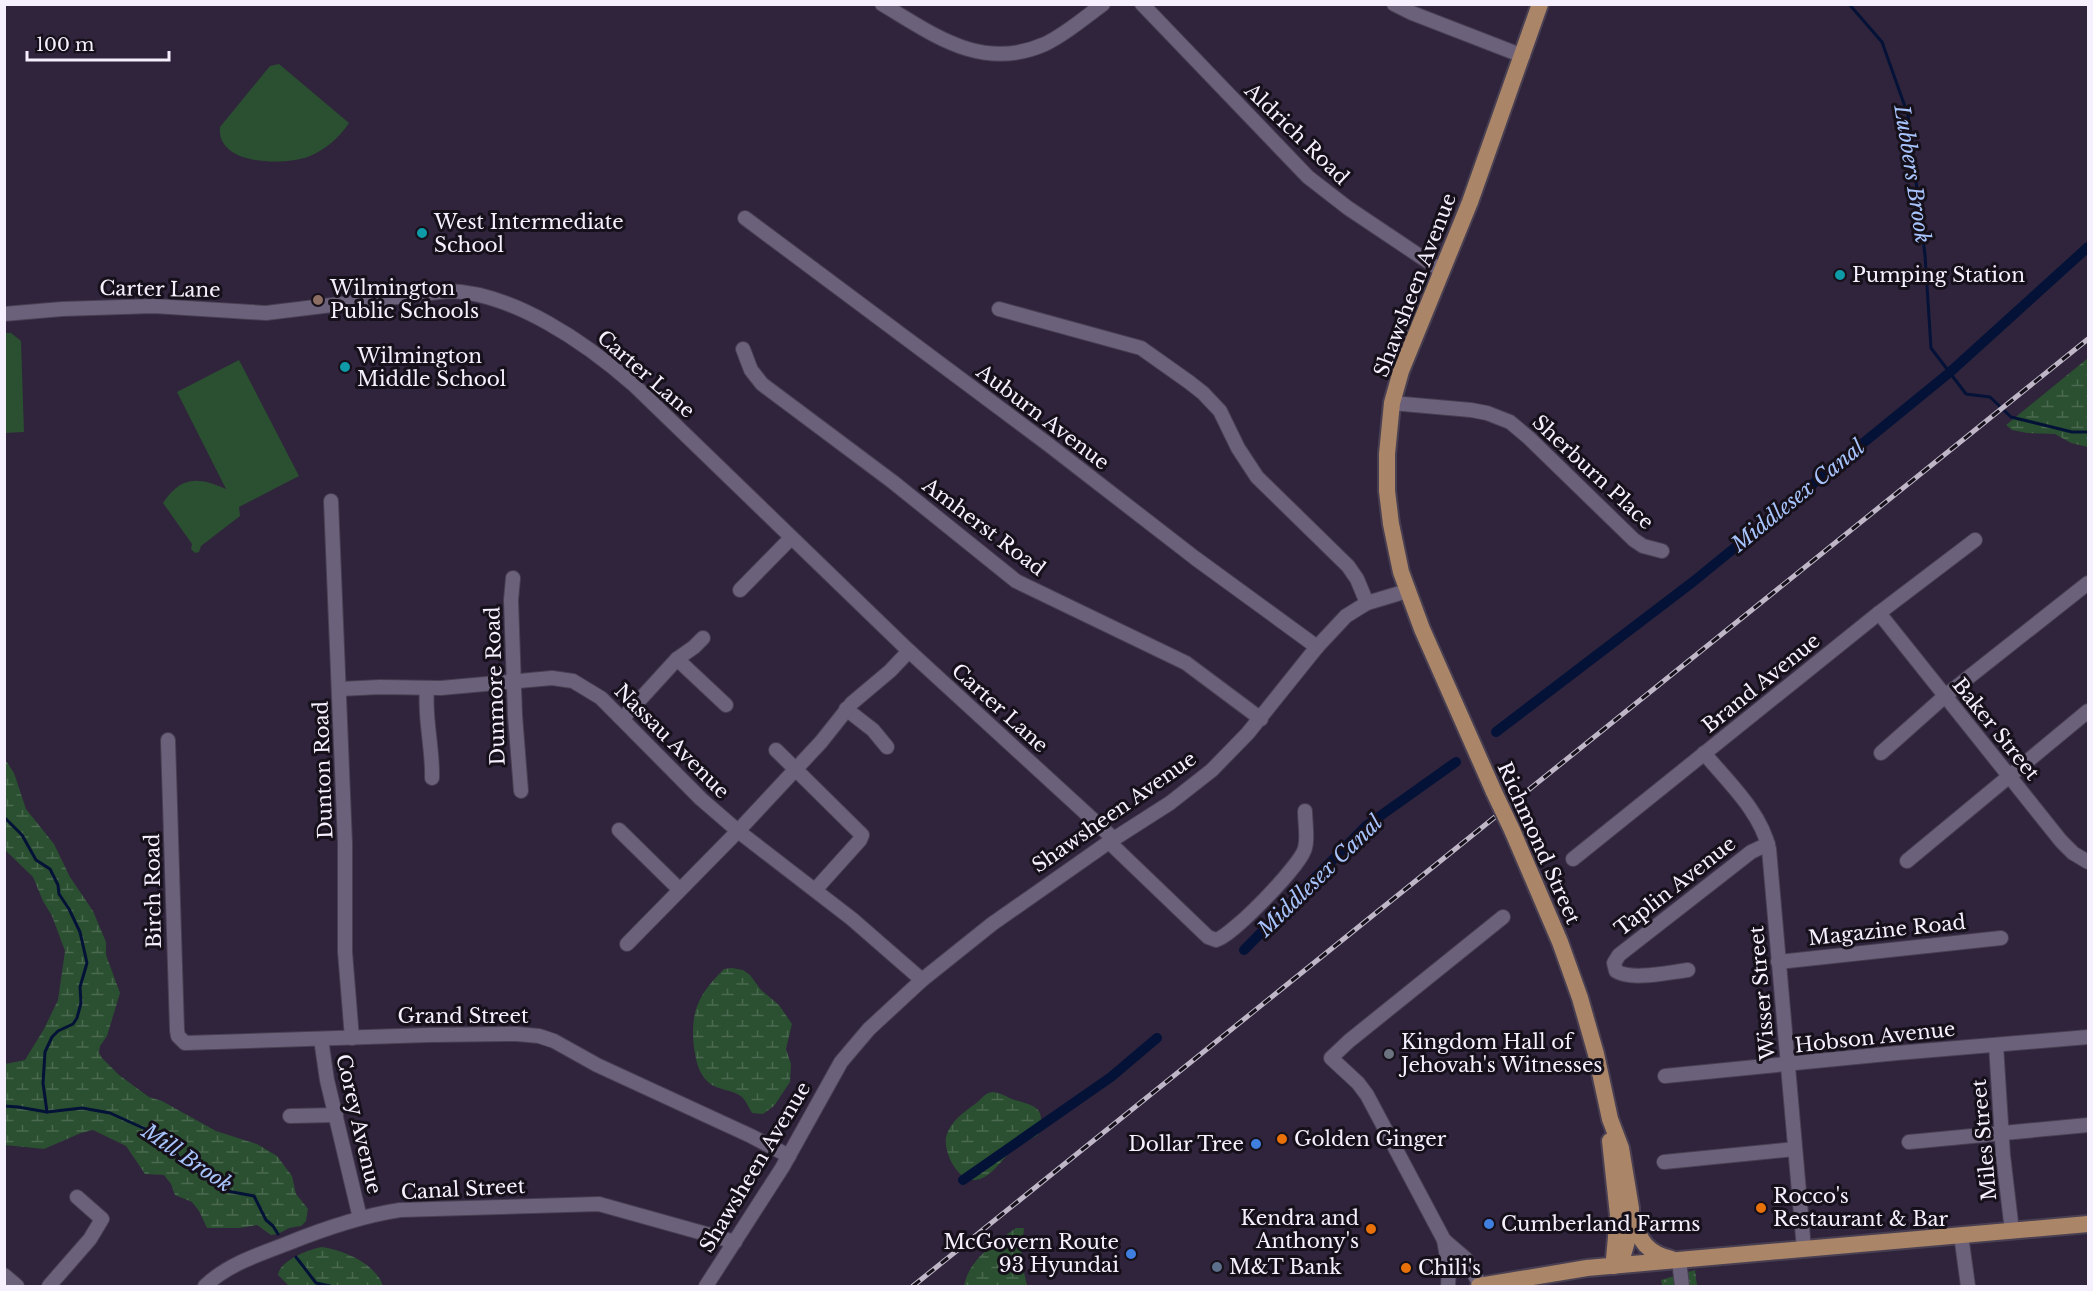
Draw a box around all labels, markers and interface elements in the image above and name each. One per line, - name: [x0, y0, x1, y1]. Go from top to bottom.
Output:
- scale bar: [27, 24, 170, 62]
- text: 100 m: [36, 34, 94, 56]
- street label: Aldrich Road: [1239, 78, 1354, 190]
- water label: Lubbers Brook: [1888, 102, 1936, 245]
- street label: Shawsheen Avenue: [1369, 190, 1461, 380]
- place label: West Intermediate School: [433, 210, 624, 257]
- marker: West Intermediate School: [415, 226, 429, 240]
- place label: Pumping Station: [1852, 263, 2025, 287]
- marker: Pumping Station: [1833, 268, 1847, 282]
- street label: Carter Lane: [99, 276, 221, 302]
- place label: Wilmington Public Schools: [329, 276, 479, 323]
- marker: Wilmington Public Schools: [311, 293, 325, 307]
- street label: Carter Lane: [592, 325, 700, 423]
- place label: Wilmington Middle School: [356, 344, 506, 391]
- street label: Auburn Avenue: [971, 359, 1114, 475]
- marker: Wilmington Middle School: [338, 360, 352, 374]
- street label: Sherburn Place: [1528, 410, 1658, 534]
- water label: Middlesex Canal: [1725, 434, 1870, 558]
- street label: Amherst Road: [917, 473, 1050, 581]
- street label: Dunmore Road: [480, 606, 510, 766]
- street label: Brand Avenue: [1697, 628, 1825, 738]
- street label: Carter Lane: [947, 658, 1053, 758]
- street label: Baker Street: [1948, 673, 2045, 785]
- street label: Nassau Avenue: [610, 679, 734, 803]
- street label: Dunton Road: [309, 700, 337, 840]
- street label: Shawsheen Avenue: [1027, 746, 1201, 878]
- street label: Richmond Street: [1492, 758, 1586, 928]
- water label: Middlesex Canal: [1251, 809, 1388, 943]
- street label: Taplin Avenue: [1610, 831, 1740, 941]
- street label: Birch Road: [140, 833, 166, 949]
- street label: Magazine Road: [1807, 910, 1967, 950]
- street label: Wisser Street: [1744, 924, 1780, 1062]
- street label: Grand Street: [397, 1004, 529, 1028]
- street label: Hobson Avenue: [1794, 1017, 1956, 1057]
- place label: Kingdom Hall of Jehovah's Witnesses: [1398, 1030, 1602, 1077]
- marker: Kingdom Hall of Jehovah's Witnesses: [1382, 1047, 1396, 1061]
- street label: Corey Avenue: [331, 1052, 387, 1196]
- street label: Shawsheen Avenue: [695, 1077, 815, 1257]
- street label: Miles Street: [1967, 1078, 2001, 1202]
- water label: Mill Brook: [136, 1118, 237, 1198]
- place label: Golden Ginger: [1294, 1127, 1447, 1151]
- place label: Dollar Tree: [1128, 1132, 1244, 1156]
- marker: Golden Ginger: [1275, 1132, 1289, 1146]
- marker: Dollar Tree: [1249, 1137, 1263, 1151]
- street label: Canal Street: [400, 1174, 526, 1204]
- place label: Rocco's Restaurant & Bar: [1773, 1184, 1949, 1231]
- marker: Rocco's Restaurant & Bar: [1754, 1201, 1768, 1215]
- place label: Kendra and Anthony's: [1241, 1206, 1359, 1253]
- place label: Cumberland Farms: [1501, 1212, 1700, 1236]
- marker: Cumberland Farms: [1482, 1217, 1496, 1231]
- marker: Kendra and Anthony's: [1364, 1222, 1378, 1236]
- place label: McGovern Route 93 Hyundai: [944, 1230, 1119, 1277]
- marker: McGovern Route 93 Hyundai: [1124, 1247, 1138, 1261]
- place label: M&T Bank: [1229, 1255, 1342, 1279]
- place label: Chili's: [1418, 1256, 1481, 1280]
- marker: M&T Bank: [1210, 1260, 1224, 1274]
- marker: Chili's: [1399, 1261, 1413, 1275]

